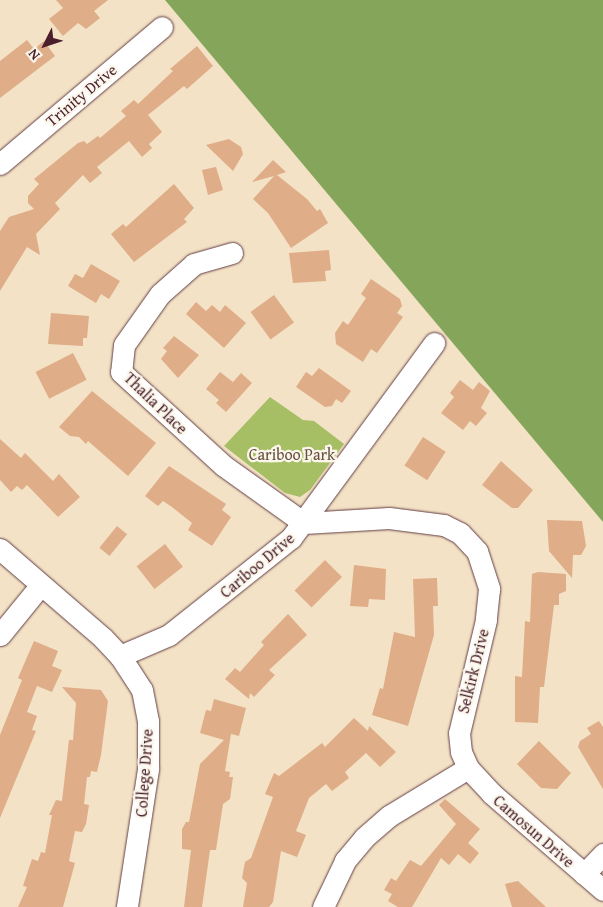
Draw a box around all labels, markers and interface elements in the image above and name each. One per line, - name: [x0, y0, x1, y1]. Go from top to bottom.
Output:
- north arrow: [20, 20, 70, 70]
- text: N: [23, 45, 44, 65]
- street label: Trinity Drive: [42, 60, 120, 130]
- street label: Thalia Place: [120, 368, 192, 438]
- park label: Cariboo Park: [249, 444, 335, 464]
- street label: Cariboo Drive: [216, 528, 298, 602]
- street label: Selkirk Drive: [453, 627, 493, 715]
- street label: College Drive: [131, 728, 157, 818]
- street label: Camosun Drive: [490, 791, 578, 871]

